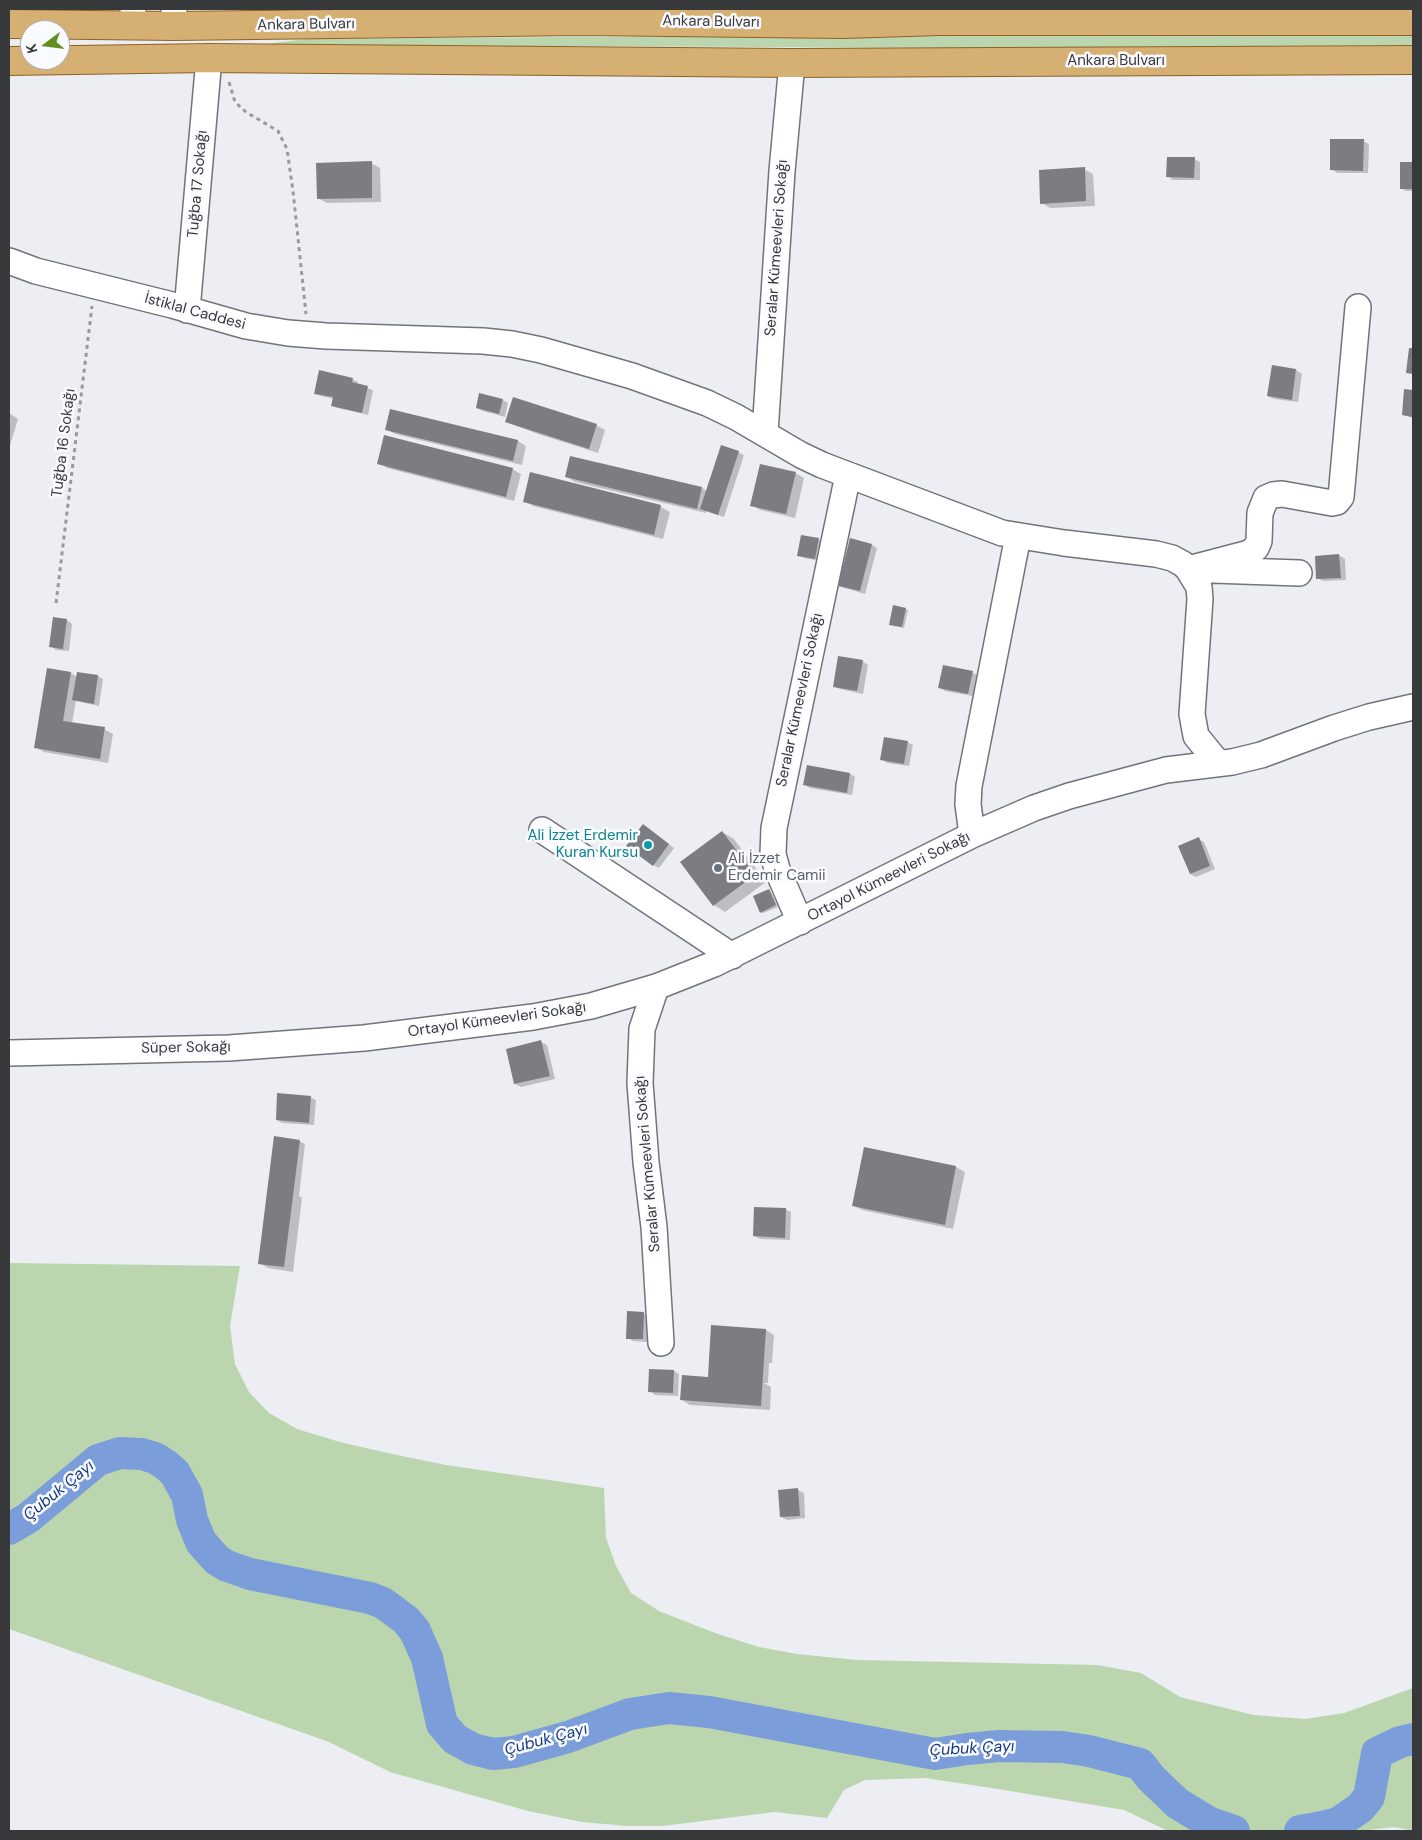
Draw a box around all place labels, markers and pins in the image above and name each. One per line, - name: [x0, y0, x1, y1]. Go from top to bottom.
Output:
- place label: Ali İzzet Erdemir Kuran Kursu: [528, 827, 638, 862]
- marker: Ali İzzet Erdemir Kuran Kursu: [642, 839, 654, 851]
- place label: Ali İzzet Erdemir Camii: [728, 850, 826, 885]
- marker: Ali İzzet Erdemir Camii: [712, 862, 724, 874]

